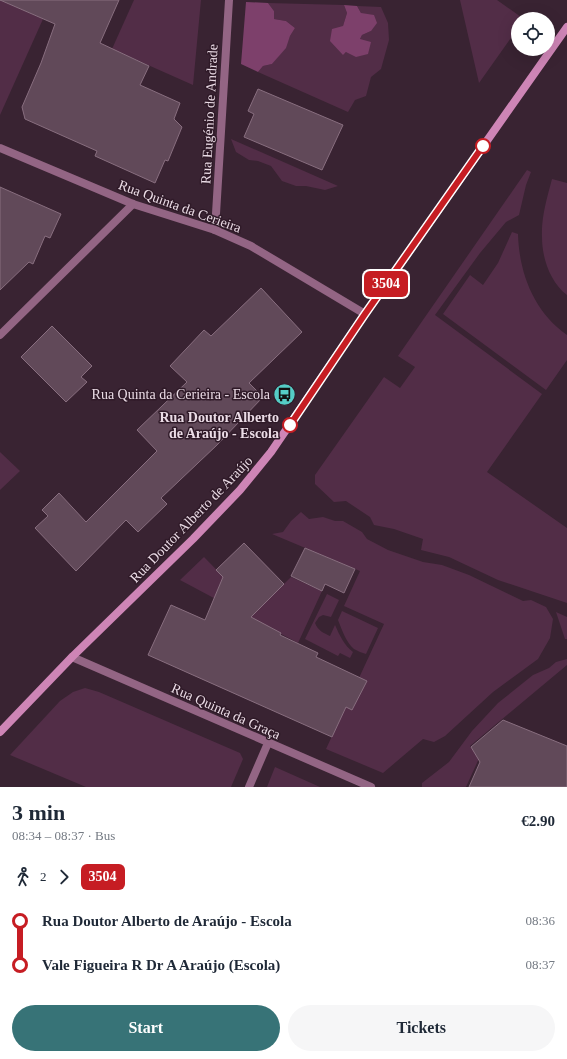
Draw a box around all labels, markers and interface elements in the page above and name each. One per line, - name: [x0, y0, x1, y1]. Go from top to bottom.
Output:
- map controls: [511, 12, 555, 56]
- button: locate: [511, 12, 555, 56]
- street label: Rua Eugénio de Andrade: [198, 44, 221, 185]
- unlabelled marker: [475, 138, 491, 154]
- street label: Rua Quinta da Cerieira: [116, 177, 244, 236]
- line badge: 3504: [358, 271, 414, 297]
- text: 3504: [372, 276, 400, 291]
- bus stop icon: Rua Quinta da Cerieira - Escola: [272, 381, 298, 407]
- place label: Rua Quinta da Cerieira - Escola: [92, 387, 271, 402]
- place label: Rua Doutor Alberto de Araújo - Escola: [159, 410, 279, 441]
- marker: Rua Doutor Alberto de Araújo - Escola: [282, 417, 298, 433]
- street label: Rua Doutor Alberto de Araújo: [127, 453, 256, 586]
- street label: Rua Quinta da Graça: [169, 681, 283, 743]
- text: 3 min: [12, 800, 65, 825]
- text: €2.90: [521, 813, 555, 829]
- text: 08:34 – 08:37 · Bus: [12, 828, 115, 843]
- icon: walk: [12, 866, 34, 888]
- icon: forward: [53, 866, 75, 888]
- text: 2: [40, 869, 47, 884]
- text: 3504: [89, 869, 117, 884]
- text: Rua Doutor Alberto de Araújo - Escola: [42, 913, 292, 929]
- text: 08:36: [525, 913, 555, 928]
- text: Vale Figueira R Dr A Araújo (Escola): [42, 957, 280, 973]
- text: 08:37: [525, 957, 555, 972]
- button: Start: [12, 1005, 280, 1051]
- button: Tickets: [288, 1005, 555, 1051]

